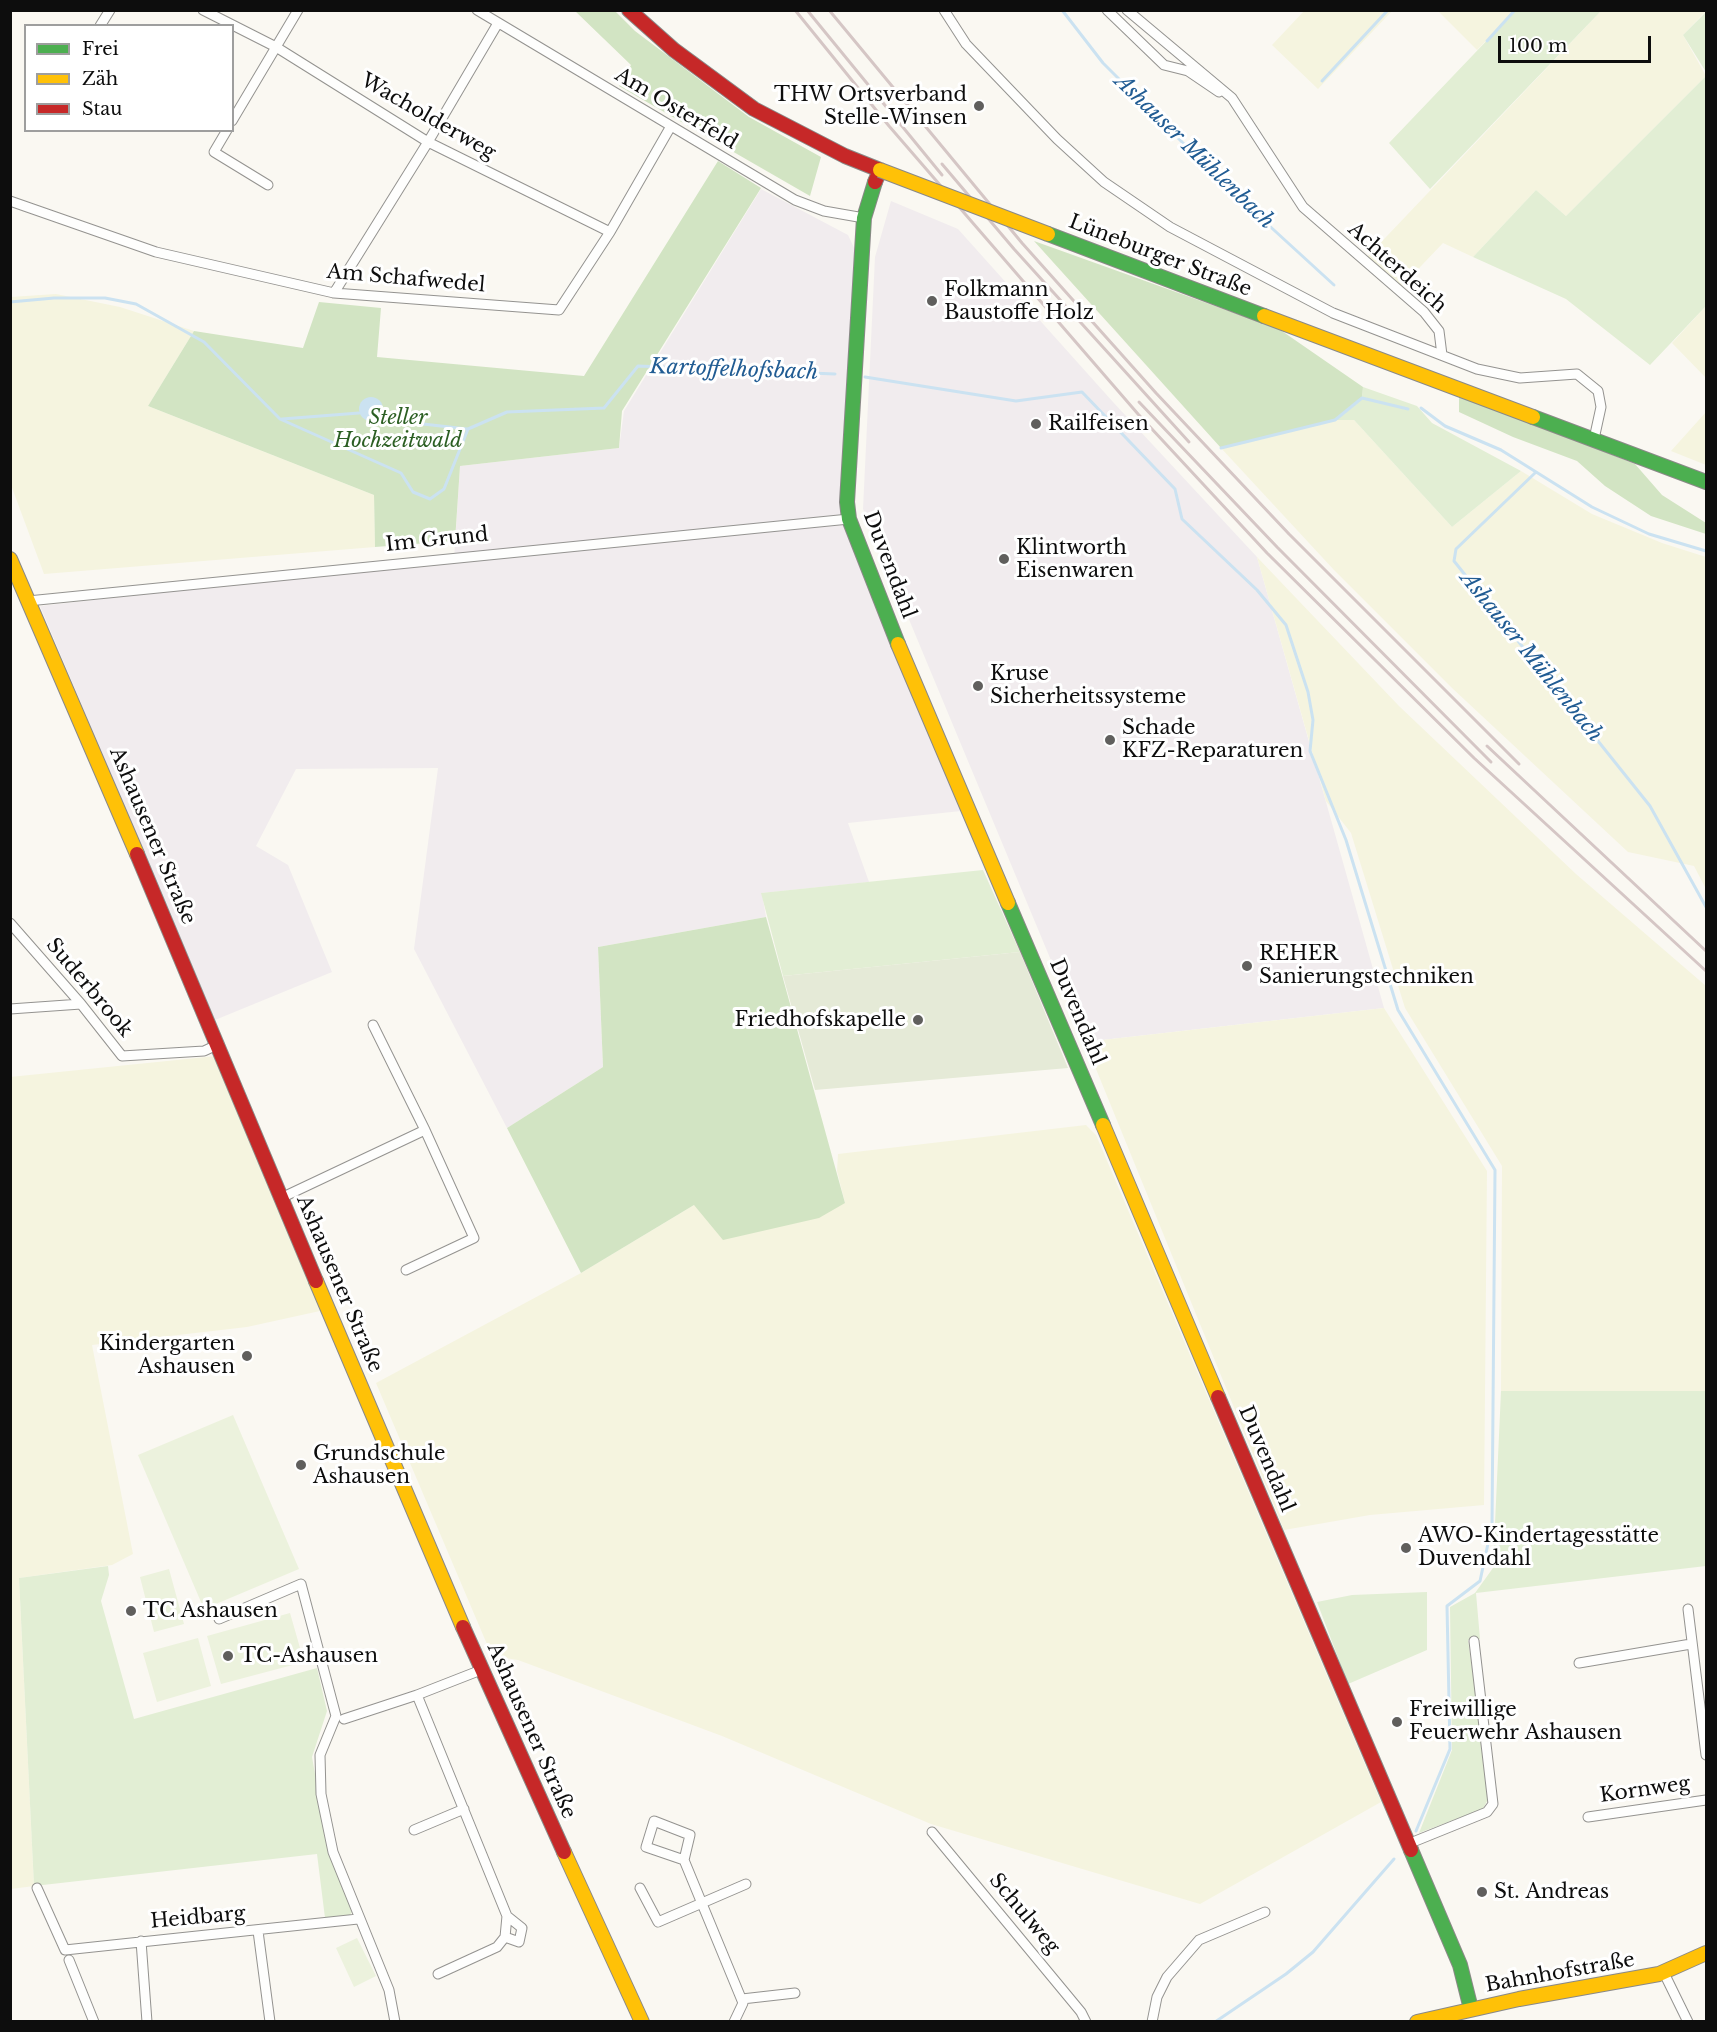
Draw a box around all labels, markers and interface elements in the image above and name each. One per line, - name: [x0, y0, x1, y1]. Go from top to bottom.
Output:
- legend: [24, 24, 234, 132]
- scale bar: [1501, 24, 1654, 62]
- text: 100 m: [1509, 35, 1567, 57]
- text: Frei: [82, 38, 119, 60]
- street label: Am Osterfeld: [610, 63, 742, 155]
- text: Zäh: [82, 68, 118, 90]
- street label: Wacholderweg: [356, 69, 500, 165]
- water label: Ashauser Mühlenbach: [1109, 69, 1279, 235]
- place label: THW Ortsverband Stelle-Winsen: [774, 83, 967, 130]
- text: Stau: [82, 98, 122, 120]
- marker: THW Ortsverband Stelle-Winsen: [972, 99, 986, 113]
- street label: Lüneburger Straße: [1065, 210, 1255, 302]
- street label: Achterdeich: [1343, 218, 1451, 318]
- street label: Am Schafwedel: [326, 260, 486, 298]
- place label: Folkmann Baustoffe Holz: [944, 278, 1094, 325]
- marker: Folkmann Baustoffe Holz: [925, 294, 939, 308]
- water label: Kartoffelhofsbach: [649, 354, 819, 386]
- park label: Steller Hochzeitwald: [334, 406, 462, 453]
- place label: Railfeisen: [1048, 412, 1149, 436]
- marker: Railfeisen: [1029, 417, 1043, 431]
- street label: Duvendahl: [858, 508, 920, 622]
- street label: Im Grund: [384, 523, 490, 557]
- place label: Klintworth Eisenwaren: [1016, 536, 1134, 583]
- marker: Klintworth Eisenwaren: [997, 552, 1011, 566]
- water label: Ashauser Mühlenbach: [1455, 567, 1607, 747]
- place label: Kruse Sicherheitssysteme: [990, 662, 1186, 709]
- marker: Kruse Sicherheitssysteme: [971, 679, 985, 693]
- place label: Schade KFZ-Reparaturen: [1122, 716, 1303, 763]
- marker: Schade KFZ-Reparaturen: [1103, 733, 1117, 747]
- street label: Ashausener Straße: [104, 744, 200, 928]
- street label: Suderbrook: [41, 934, 137, 1042]
- place label: REHER Sanierungstechniken: [1259, 942, 1474, 989]
- street label: Duvendahl: [1044, 955, 1110, 1069]
- marker: REHER Sanierungstechniken: [1240, 959, 1254, 973]
- place label: Friedhofskapelle: [734, 1008, 906, 1032]
- marker: Friedhofskapelle: [911, 1013, 925, 1027]
- street label: Ashausener Straße: [291, 1192, 387, 1376]
- place label: Kindergarten Ashausen: [99, 1332, 235, 1379]
- marker: Kindergarten Ashausen: [240, 1349, 254, 1363]
- street label: Duvendahl: [1233, 1402, 1299, 1516]
- place label: Grundschule Ashausen: [313, 1442, 446, 1489]
- marker: Grundschule Ashausen: [294, 1458, 308, 1472]
- place label: AWO-Kindertagesstätte Duvendahl: [1418, 1524, 1659, 1571]
- marker: AWO-Kindertagesstätte Duvendahl: [1399, 1541, 1413, 1555]
- place label: TC Ashausen: [143, 1599, 278, 1623]
- marker: TC Ashausen: [124, 1604, 138, 1618]
- street label: Ashausener Straße: [481, 1639, 581, 1823]
- place label: TC-Ashausen: [240, 1644, 378, 1668]
- marker: TC-Ashausen: [221, 1649, 235, 1663]
- place label: Freiwillige Feuerwehr Ashausen: [1409, 1698, 1622, 1745]
- marker: Freiwillige Feuerwehr Ashausen: [1390, 1715, 1404, 1729]
- street label: Kornweg: [1598, 1772, 1692, 1808]
- street label: Schulweg: [984, 1869, 1064, 1959]
- place label: St. Andreas: [1494, 1880, 1609, 1904]
- marker: St. Andreas: [1475, 1885, 1489, 1899]
- street label: Heidbarg: [149, 1902, 247, 1934]
- street label: Bahnhofstraße: [1483, 1948, 1637, 1998]

